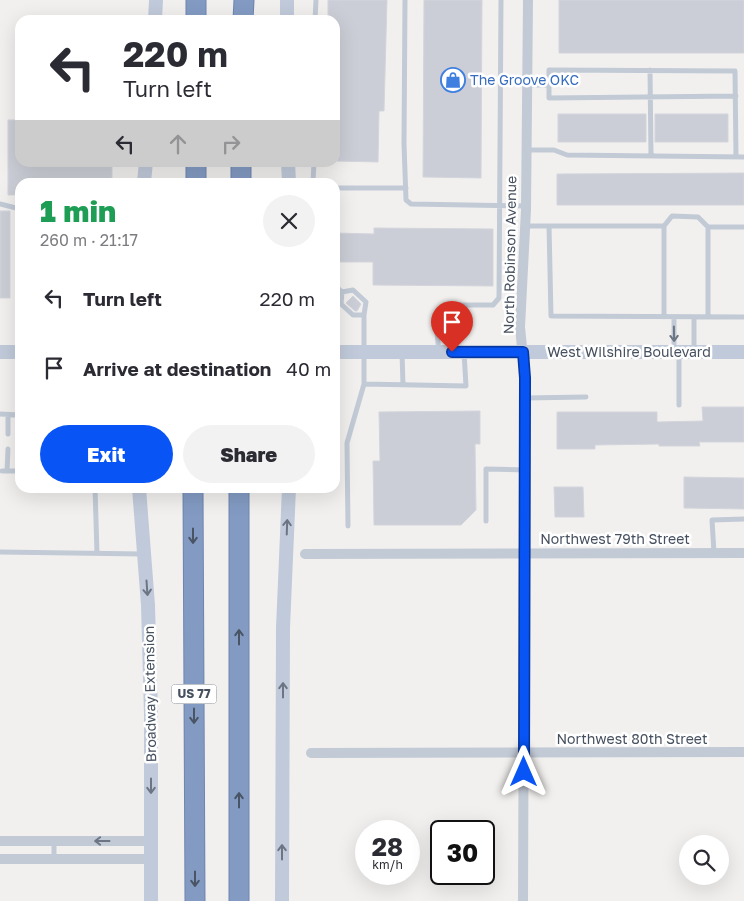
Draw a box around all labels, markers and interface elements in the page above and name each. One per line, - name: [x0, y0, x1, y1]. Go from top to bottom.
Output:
- text: 220 m: [123, 33, 228, 75]
- icon: left: [40, 35, 105, 100]
- shop icon: The Groove OKC: [440, 67, 466, 93]
- place label: The Groove OKC: [470, 71, 579, 88]
- text: Turn left: [123, 75, 212, 102]
- icon: left: [111, 130, 139, 158]
- icon: ahead: [164, 130, 192, 158]
- icon: right: [217, 130, 245, 158]
- street label: North Robinson Avenue: [500, 176, 519, 334]
- text: 1 min: [40, 193, 116, 229]
- button: close: [263, 195, 315, 247]
- text: 260 m · 21:17: [40, 230, 138, 250]
- icon: left: [40, 284, 68, 312]
- text: Turn left: [83, 287, 162, 310]
- text: 220 m: [260, 287, 315, 310]
- pin: [431, 301, 473, 352]
- icon: arrive: [438, 308, 466, 336]
- one-way arrow: [669, 326, 679, 342]
- street label: West Wilshire Boulevard: [547, 343, 711, 360]
- icon: arrive: [40, 354, 68, 382]
- text: Arrive at destination: [83, 357, 271, 380]
- text: 40 m: [286, 357, 331, 380]
- button: Exit: [40, 425, 173, 483]
- button: Share: [183, 425, 315, 483]
- one-way arrow: [282, 520, 292, 536]
- one-way arrow: [188, 528, 198, 544]
- street label: Northwest 79th Street: [540, 530, 690, 547]
- one-way arrow: [142, 580, 151, 596]
- street label: Broadway Extension: [140, 626, 159, 762]
- one-way arrow: [234, 630, 244, 646]
- one-way arrow: [278, 682, 288, 698]
- road number: US 77: [172, 684, 216, 704]
- one-way arrow: [189, 708, 199, 724]
- street label: Northwest 80th Street: [556, 730, 708, 747]
- position arrow: [497, 745, 549, 797]
- one-way arrow: [146, 778, 156, 794]
- one-way arrow: [234, 792, 244, 808]
- speed limit sign: 30: [430, 820, 495, 885]
- text: 28: [372, 831, 403, 862]
- map controls: [679, 835, 729, 885]
- button: search: [679, 835, 729, 885]
- one-way arrow: [95, 836, 111, 846]
- one-way arrow: [277, 845, 287, 861]
- text: km/h: [372, 857, 403, 872]
- one-way arrow: [190, 870, 200, 886]

